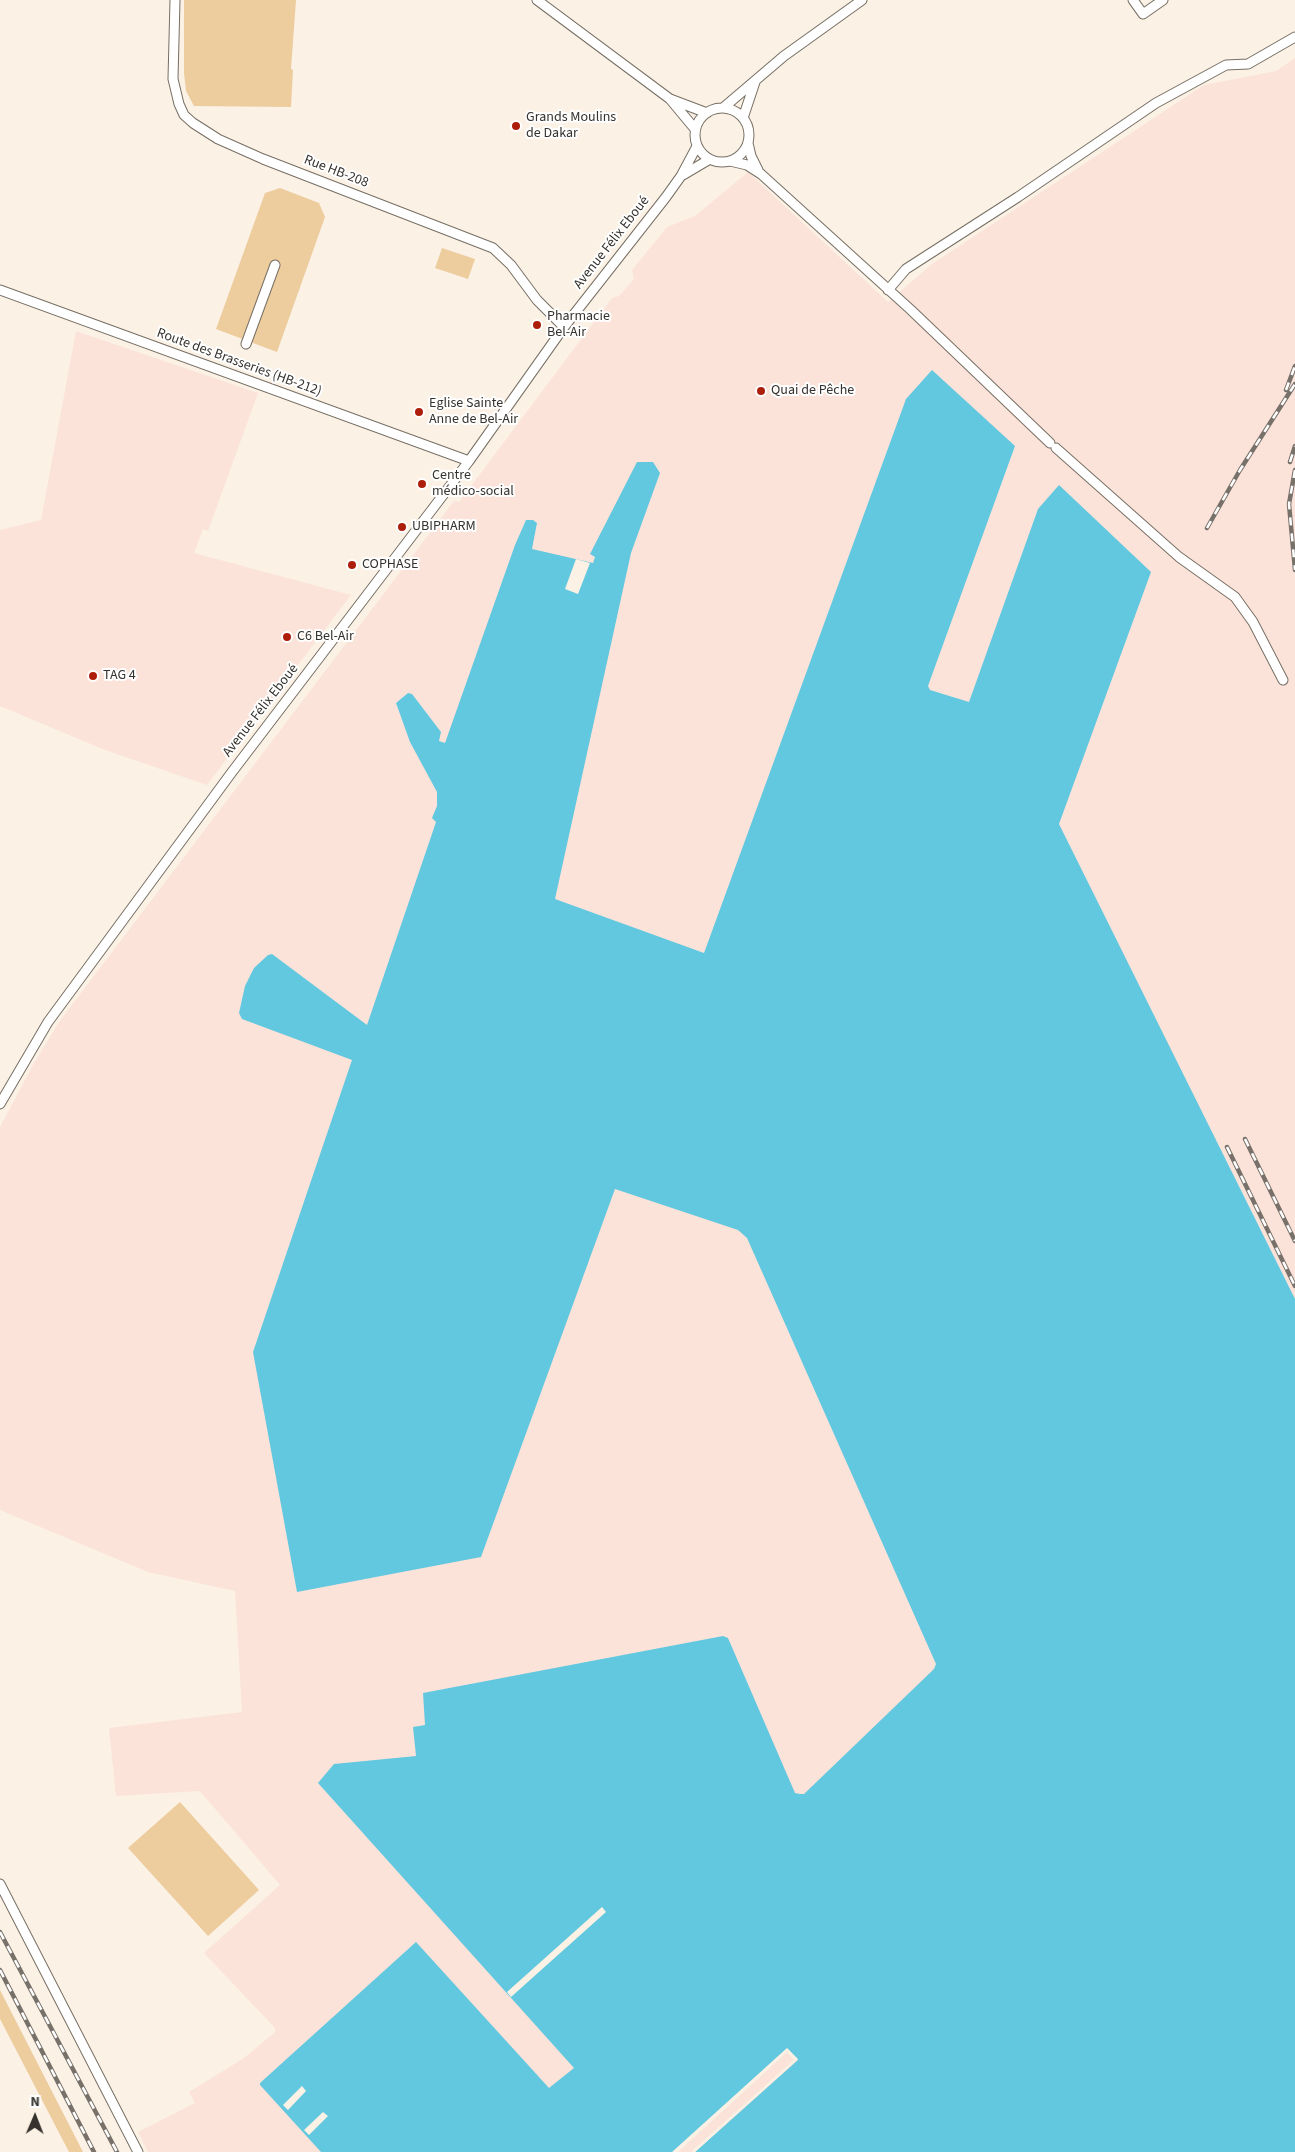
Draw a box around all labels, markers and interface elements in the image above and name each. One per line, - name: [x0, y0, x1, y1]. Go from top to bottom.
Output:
- place label: Grands Moulins de Dakar: [526, 110, 616, 142]
- marker: Grands Moulins de Dakar: [510, 120, 522, 132]
- street label: Rue HB-208: [301, 152, 371, 192]
- street label: Avenue Félix Eboué: [571, 193, 653, 293]
- place label: Pharmacie Bel-Air: [547, 309, 610, 342]
- marker: Pharmacie Bel-Air: [531, 319, 543, 331]
- street label: Route des Brasseries (HB-212): [154, 325, 324, 401]
- place label: Quai de Pêche: [771, 383, 854, 399]
- marker: Quai de Pêche: [755, 385, 767, 397]
- place label: Eglise Sainte Anne de Bel-Air: [429, 396, 518, 428]
- marker: Eglise Sainte Anne de Bel-Air: [413, 406, 425, 418]
- place label: Centre médico-social: [432, 468, 514, 501]
- marker: Centre médico-social: [416, 478, 428, 490]
- place label: UBIPHARM: [412, 519, 476, 535]
- marker: UBIPHARM: [396, 521, 408, 533]
- place label: COPHASE: [362, 557, 418, 573]
- marker: COPHASE: [346, 559, 358, 571]
- place label: C6 Bel-Air: [297, 629, 354, 645]
- marker: C6 Bel-Air: [281, 631, 293, 643]
- street label: Avenue Félix Eboué: [220, 661, 302, 761]
- place label: TAG 4: [103, 668, 136, 684]
- marker: TAG 4: [87, 670, 99, 682]
- north arrow: [10, 2092, 60, 2142]
- text: N: [30, 2092, 40, 2112]

